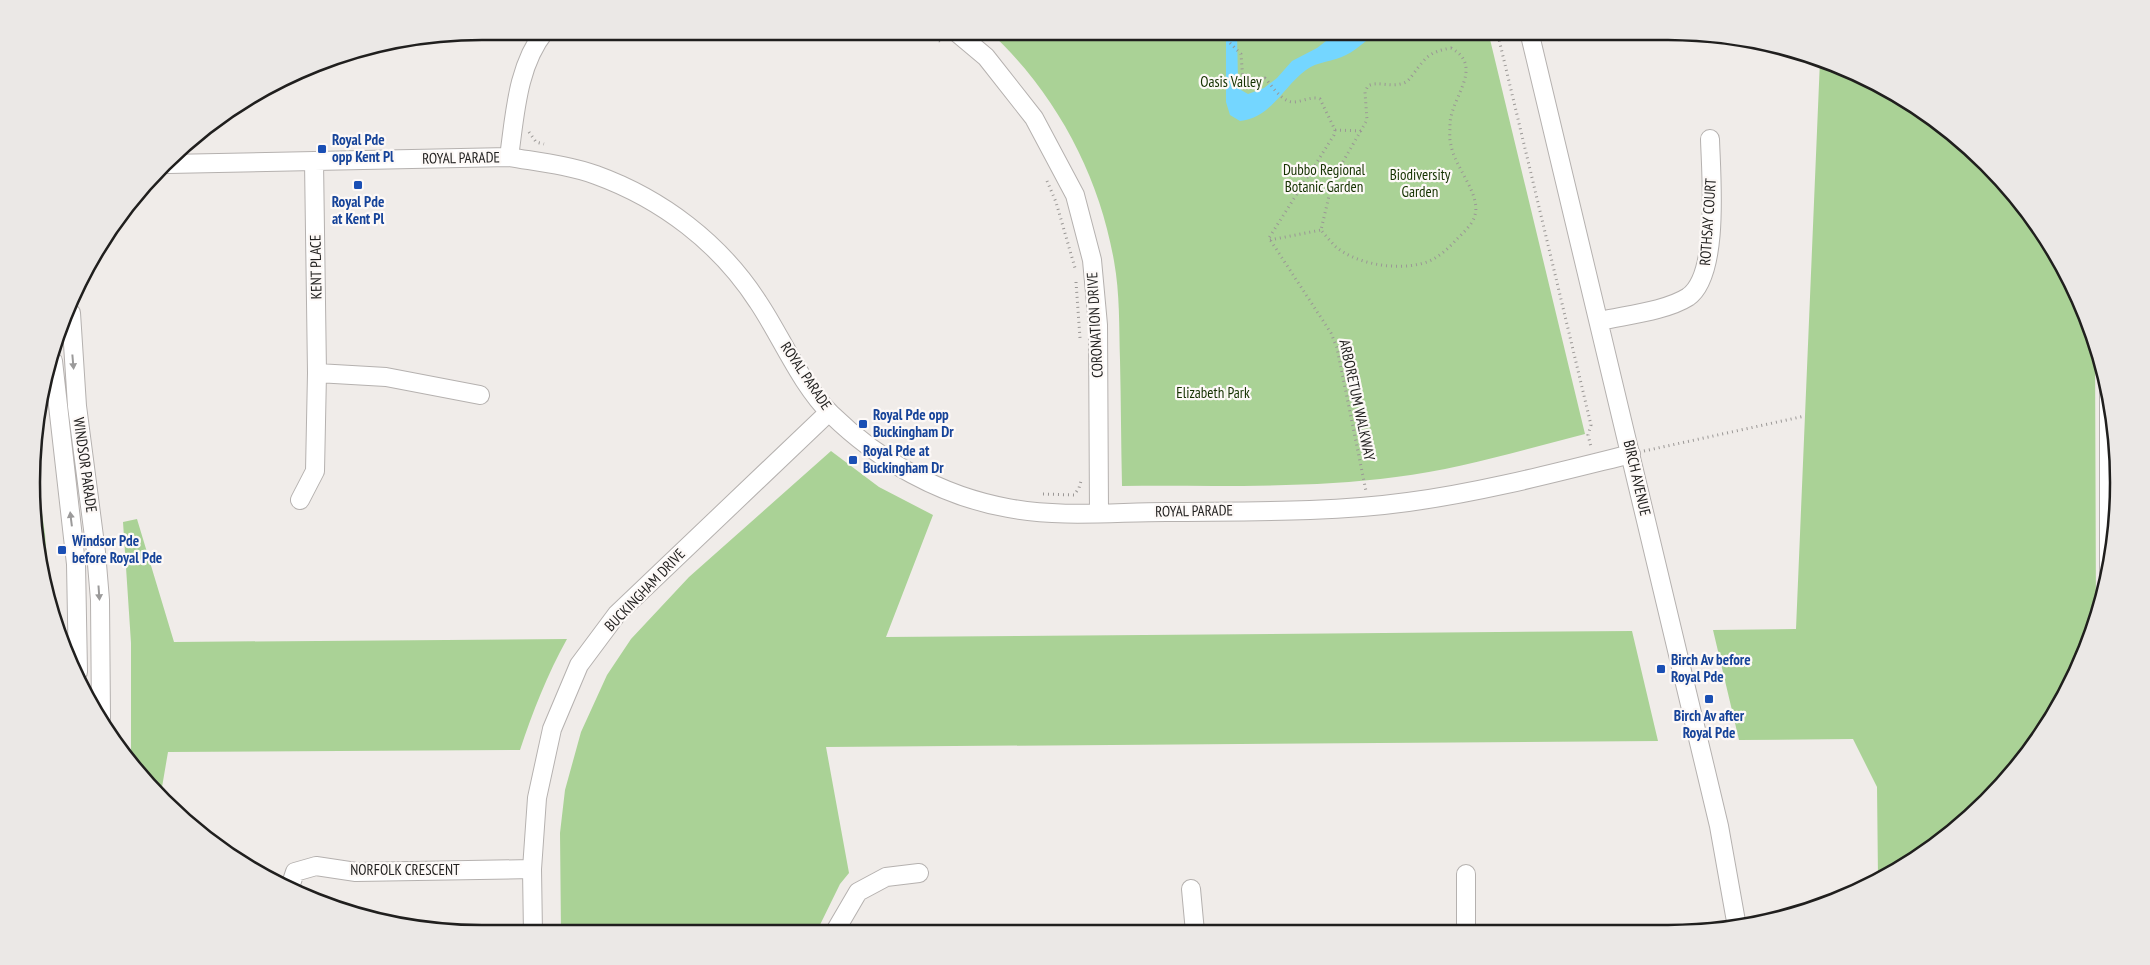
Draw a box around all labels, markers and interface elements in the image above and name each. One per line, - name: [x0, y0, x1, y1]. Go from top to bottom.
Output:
- park label: Oasis Valley: [1200, 72, 1262, 91]
- place label: Royal Pde opp Kent Pl: [332, 130, 394, 166]
- marker: Royal Pde opp Kent Pl: [316, 143, 328, 155]
- street label: ROYAL PARADE: [422, 147, 500, 168]
- park label: Dubbo Regional Botanic Garden: [1283, 160, 1366, 196]
- park label: Biodiversity Garden: [1390, 165, 1451, 201]
- street label: ROTHSAY COURT: [1695, 177, 1720, 266]
- marker: Royal Pde at Kent Pl: [352, 179, 364, 191]
- place label: Royal Pde at Kent Pl: [332, 192, 384, 228]
- street label: KENT PLACE: [305, 235, 326, 299]
- street label: CORONATION DRIVE: [1082, 272, 1107, 378]
- street label: ROYAL PARADE: [777, 338, 836, 413]
- street label: ARBORETUM WALKWAY: [1335, 338, 1380, 462]
- one-way arrow: [69, 354, 77, 370]
- park label: Elizabeth Park: [1176, 383, 1250, 402]
- place label: Royal Pde opp Buckingham Dr: [873, 405, 954, 441]
- street label: WINDSOR PARADE: [69, 416, 102, 514]
- marker: Royal Pde opp Buckingham Dr: [857, 418, 869, 430]
- street label: BIRCH AVENUE: [1620, 438, 1655, 518]
- place label: Royal Pde at Buckingham Dr: [863, 441, 944, 477]
- marker: Royal Pde at Buckingham Dr: [847, 454, 859, 466]
- street label: ROYAL PARADE: [1155, 500, 1233, 521]
- one-way arrow: [67, 511, 75, 527]
- place label: Windsor Pde before Royal Pde: [71, 531, 162, 567]
- marker: Windsor Pde before Royal Pde: [56, 544, 68, 556]
- street label: BUCKINGHAM DRIVE: [600, 544, 689, 635]
- one-way arrow: [96, 585, 104, 601]
- place label: Birch Av before Royal Pde: [1671, 650, 1751, 686]
- marker: Birch Av before Royal Pde: [1655, 663, 1667, 675]
- marker: Birch Av after Royal Pde: [1703, 693, 1715, 705]
- place label: Birch Av after Royal Pde: [1674, 706, 1745, 742]
- street label: NORFOLK CRESCENT: [350, 860, 460, 879]

